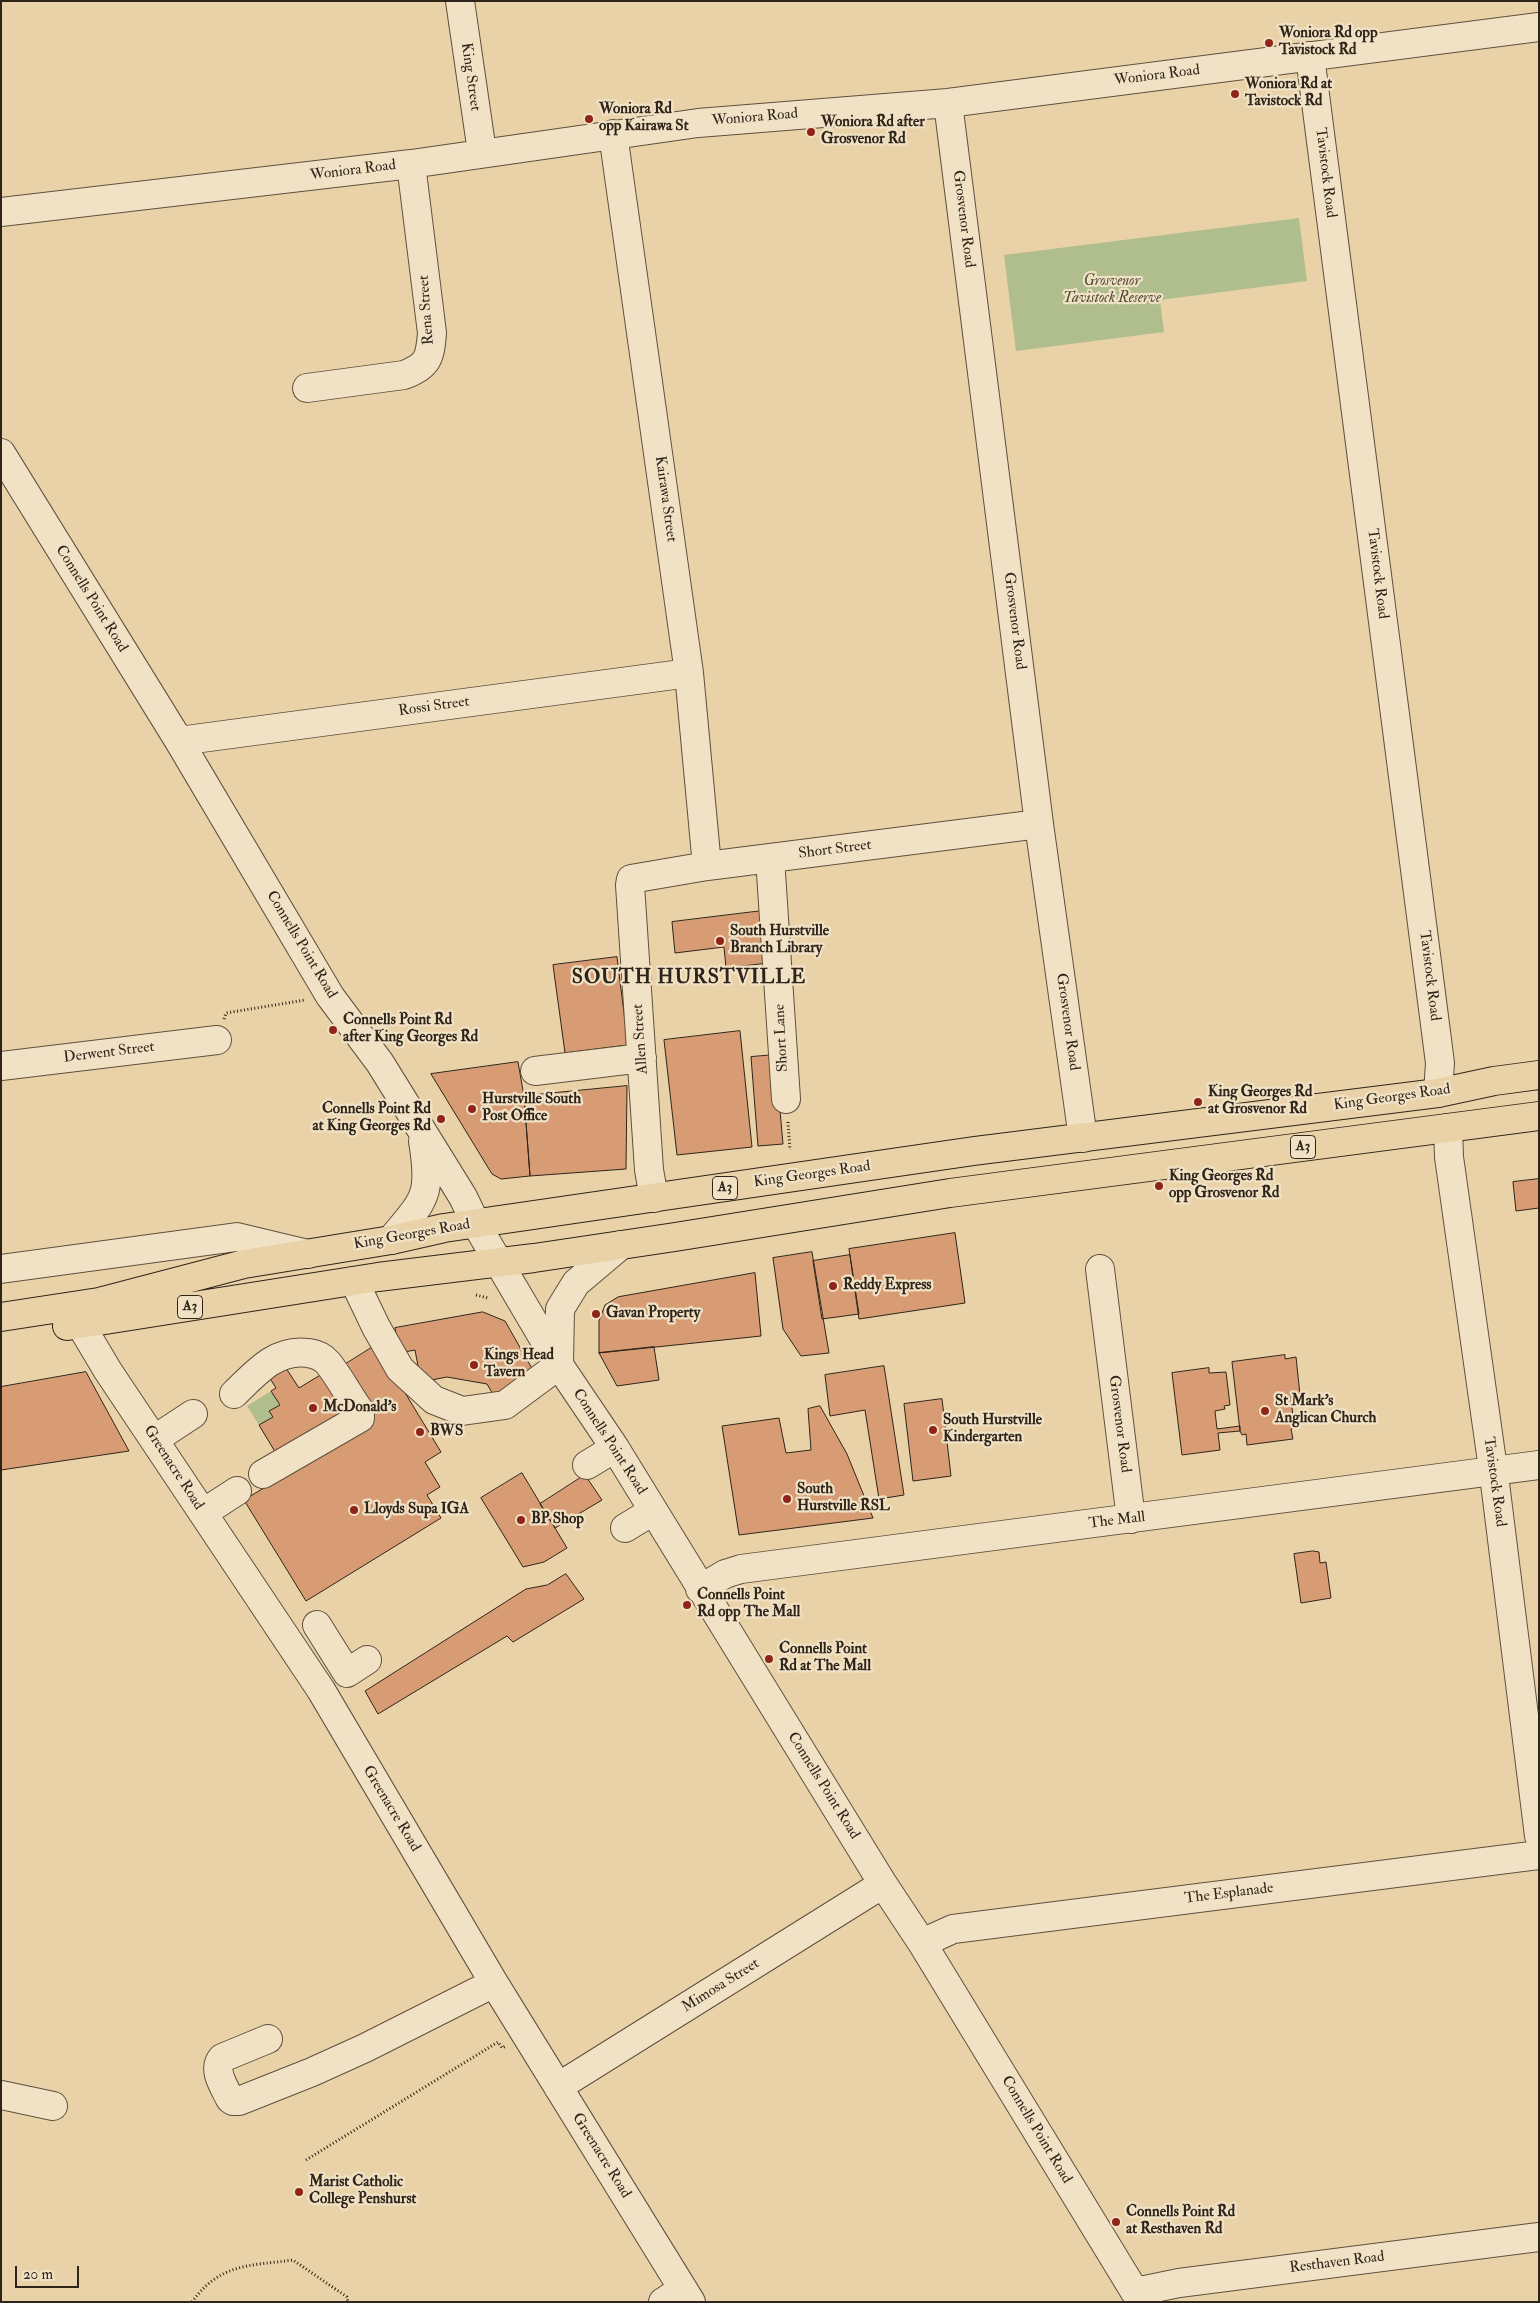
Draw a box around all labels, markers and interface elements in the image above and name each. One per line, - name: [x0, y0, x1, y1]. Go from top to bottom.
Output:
- place label: Woniora Rd opp Tavistock Rd: [1279, 25, 1377, 60]
- marker: Woniora Rd opp Tavistock Rd: [1263, 37, 1275, 49]
- street label: King Street: [456, 42, 484, 112]
- street label: Woniora Road: [1113, 62, 1201, 90]
- place label: Woniora Rd at Tavistock Rd: [1245, 76, 1332, 111]
- marker: Woniora Rd at Tavistock Rd: [1229, 88, 1241, 100]
- place label: Woniora Rd opp Kairawa St: [599, 101, 689, 136]
- street label: Woniora Road: [711, 105, 799, 131]
- marker: Woniora Rd opp Kairawa St: [583, 113, 595, 125]
- place label: Woniora Rd after Grosvenor Rd: [821, 114, 925, 149]
- marker: Woniora Rd after Grosvenor Rd: [805, 126, 817, 138]
- street label: Tavistock Road: [1311, 127, 1339, 219]
- street label: Woniora Road: [309, 157, 397, 185]
- street label: Grosvenor Road: [948, 169, 978, 269]
- park label: Grosvenor Tavistock Reserve: [1063, 273, 1161, 308]
- street label: Rena Street: [416, 274, 438, 346]
- street label: Kairawa Street: [650, 455, 680, 543]
- street label: Tavistock Road: [1363, 528, 1391, 620]
- street label: Connells Point Road: [51, 542, 131, 656]
- street label: Grosvenor Road: [999, 571, 1029, 671]
- street label: Rossi Street: [397, 693, 471, 721]
- street label: Short Street: [798, 837, 872, 863]
- street label: Connells Point Road: [262, 888, 340, 1002]
- place label: South Hurstville Branch Library: [730, 923, 829, 958]
- street label: Tavistock Road: [1415, 930, 1443, 1022]
- marker: South Hurstville Branch Library: [714, 935, 726, 947]
- district label: SOUTH HURSTVILLE: [570, 967, 808, 991]
- street label: Grosvenor Road: [1051, 972, 1083, 1072]
- street label: Allen Street: [630, 1003, 652, 1075]
- street label: Short Lane: [771, 1004, 793, 1072]
- place label: Connells Point Rd after King Georges Rd: [343, 1012, 478, 1047]
- marker: Connells Point Rd after King Georges Rd: [327, 1024, 339, 1036]
- street label: Derwent Street: [63, 1039, 155, 1067]
- street label: King Georges Road: [1332, 1081, 1452, 1115]
- place label: King Georges Rd at Grosvenor Rd: [1208, 1084, 1312, 1119]
- place label: Hurstville South Post Office: [482, 1091, 581, 1126]
- marker: King Georges Rd at Grosvenor Rd: [1192, 1096, 1204, 1108]
- place label: Connells Point Rd at King Georges Rd: [312, 1101, 431, 1136]
- marker: Hurstville South Post Office: [466, 1103, 478, 1115]
- marker: Connells Point Rd at King Georges Rd: [435, 1113, 447, 1125]
- road number: A3: [1290, 1136, 1316, 1158]
- street label: King Georges Road: [752, 1158, 872, 1192]
- place label: King Georges Rd opp Grosvenor Rd: [1169, 1168, 1279, 1203]
- road number: A3: [712, 1176, 738, 1200]
- marker: King Georges Rd opp Grosvenor Rd: [1153, 1180, 1165, 1192]
- street label: King Georges Road: [352, 1216, 472, 1254]
- place label: Reddy Express: [843, 1277, 932, 1295]
- marker: Reddy Express: [827, 1280, 839, 1292]
- road number: A3: [178, 1295, 202, 1318]
- place label: Gavan Property: [606, 1305, 700, 1323]
- marker: Gavan Property: [590, 1308, 602, 1320]
- place label: Kings Head Tavern: [484, 1347, 554, 1382]
- marker: Kings Head Tavern: [468, 1359, 480, 1371]
- street label: Grosvenor Road: [1104, 1374, 1134, 1474]
- street label: Connells Point Road: [568, 1386, 650, 1498]
- place label: St Mark's Anglican Church: [1275, 1393, 1376, 1428]
- place label: McDonald's: [323, 1399, 396, 1417]
- marker: McDonald's: [307, 1402, 319, 1414]
- marker: St Mark's Anglican Church: [1259, 1405, 1271, 1417]
- place label: South Hurstville Kindergarten: [943, 1412, 1042, 1447]
- street label: Greenacre Road: [139, 1422, 207, 1514]
- place label: BWS: [430, 1423, 463, 1441]
- marker: South Hurstville Kindergarten: [927, 1424, 939, 1436]
- marker: BWS: [414, 1426, 426, 1438]
- street label: Tavistock Road: [1479, 1436, 1509, 1528]
- place label: South Hurstville RSL: [797, 1481, 890, 1516]
- marker: South Hurstville RSL: [781, 1493, 793, 1505]
- place label: Lloyds Supa IGA: [364, 1501, 469, 1519]
- marker: Lloyds Supa IGA: [348, 1504, 360, 1516]
- street label: The Mall: [1088, 1509, 1146, 1533]
- place label: BP Shop: [531, 1511, 584, 1529]
- marker: BP Shop: [515, 1514, 527, 1526]
- place label: Connells Point Rd opp The Mall: [697, 1587, 800, 1622]
- marker: Connells Point Rd opp The Mall: [681, 1599, 693, 1611]
- place label: Connells Point Rd at The Mall: [779, 1641, 871, 1676]
- marker: Connells Point Rd at The Mall: [763, 1653, 775, 1665]
- street label: Connells Point Road: [783, 1729, 863, 1843]
- street label: Greenacre Road: [358, 1763, 424, 1855]
- street label: The Esplanade: [1184, 1880, 1274, 1908]
- street label: Mimosa Street: [679, 1955, 763, 2017]
- street label: Connells Point Road: [997, 2073, 1075, 2187]
- street label: Greenacre Road: [568, 2110, 634, 2202]
- place label: Marist Catholic College Penshurst: [309, 2174, 416, 2209]
- marker: Marist Catholic College Penshurst: [293, 2186, 305, 2198]
- place label: Connells Point Rd at Resthaven Rd: [1126, 2204, 1235, 2239]
- marker: Connells Point Rd at Resthaven Rd: [1110, 2216, 1122, 2228]
- street label: Resthaven Road: [1288, 2248, 1386, 2278]
- scale bar: [18, 2256, 81, 2288]
- text: 20 m: [23, 2265, 53, 2284]

